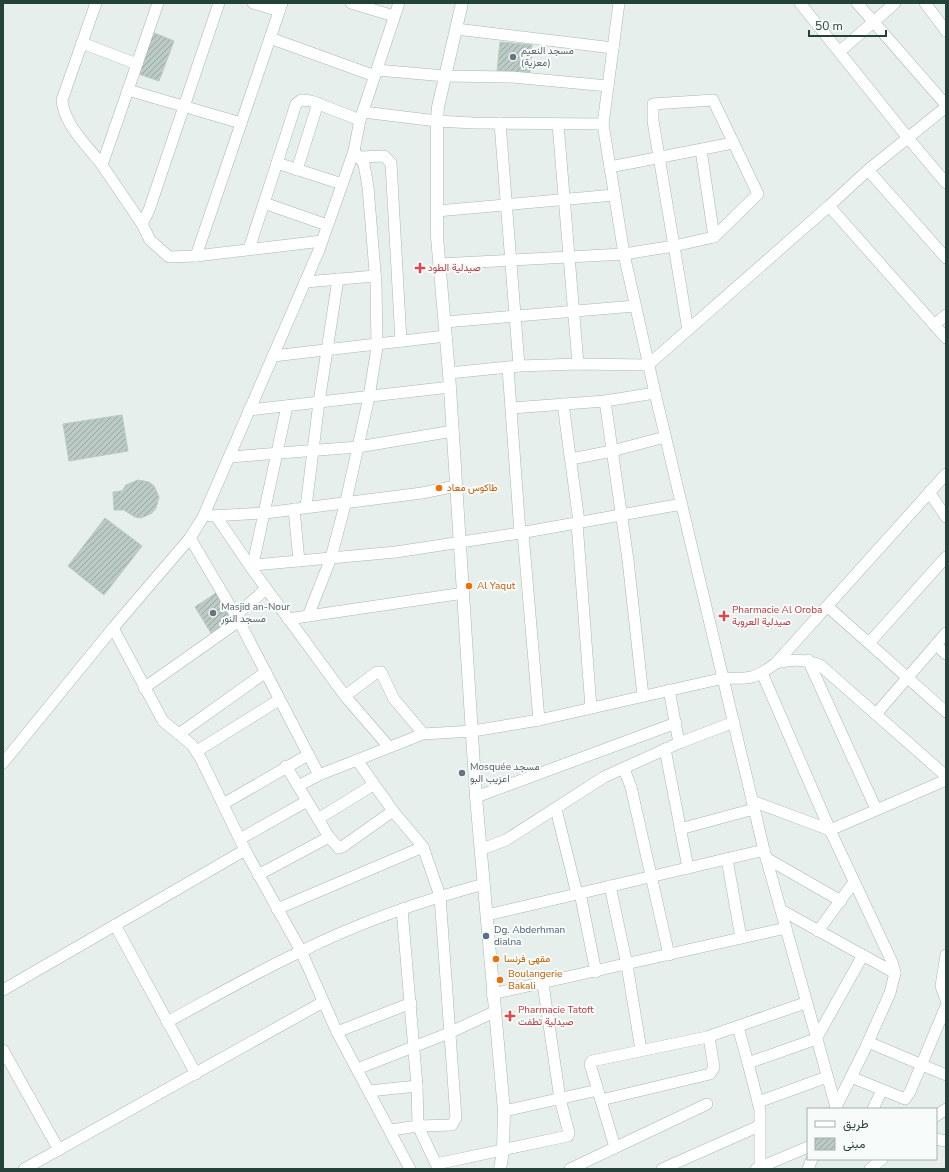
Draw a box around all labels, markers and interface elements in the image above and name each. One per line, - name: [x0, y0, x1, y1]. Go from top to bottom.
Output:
- scale bar: [809, 12, 886, 38]
- text: 50 m: [815, 18, 843, 34]
- place label: مسجد النعيم (معزية): [521, 44, 574, 70]
- marker: مسجد النعيم (معزية): [508, 52, 518, 62]
- place label: صيدلية الطود: [428, 261, 481, 275]
- marker: صيدلية الطود: [415, 263, 425, 273]
- place label: طاكوس معاد: [447, 481, 498, 495]
- marker: طاكوس معاد: [434, 483, 444, 493]
- place label: Al Yaqut: [477, 579, 516, 593]
- marker: Al Yaqut: [464, 581, 474, 591]
- place label: Masjid an-Nour مسجد النور: [220, 600, 291, 626]
- place label: Pharmacie Al Oroba صيدلية العروبة: [732, 603, 822, 629]
- marker: Masjid an-Nour مسجد النور: [208, 608, 218, 618]
- marker: Pharmacie Al Oroba صيدلية العروبة: [719, 611, 729, 621]
- place label: Mosquée مسجد اعزيب البو: [470, 760, 540, 786]
- marker: Mosquée مسجد اعزيب البو: [457, 768, 467, 778]
- place label: Dg. Abderhman dialna: [494, 923, 565, 949]
- marker: Dg. Abderhman dialna: [481, 931, 491, 941]
- place label: مقهى فرنسا: [504, 952, 550, 966]
- marker: مقهى فرنسا: [491, 954, 501, 964]
- place label: Boulangerie Bakali: [508, 967, 562, 993]
- marker: Boulangerie Bakali: [495, 975, 505, 985]
- place label: Pharmacie Tatoft صيدلية تطفت: [518, 1003, 594, 1029]
- marker: Pharmacie Tatoft صيدلية تطفت: [505, 1011, 515, 1021]
- legend: [807, 1108, 937, 1160]
- text: طريق: [843, 1116, 869, 1132]
- text: مبنى: [843, 1136, 865, 1152]

